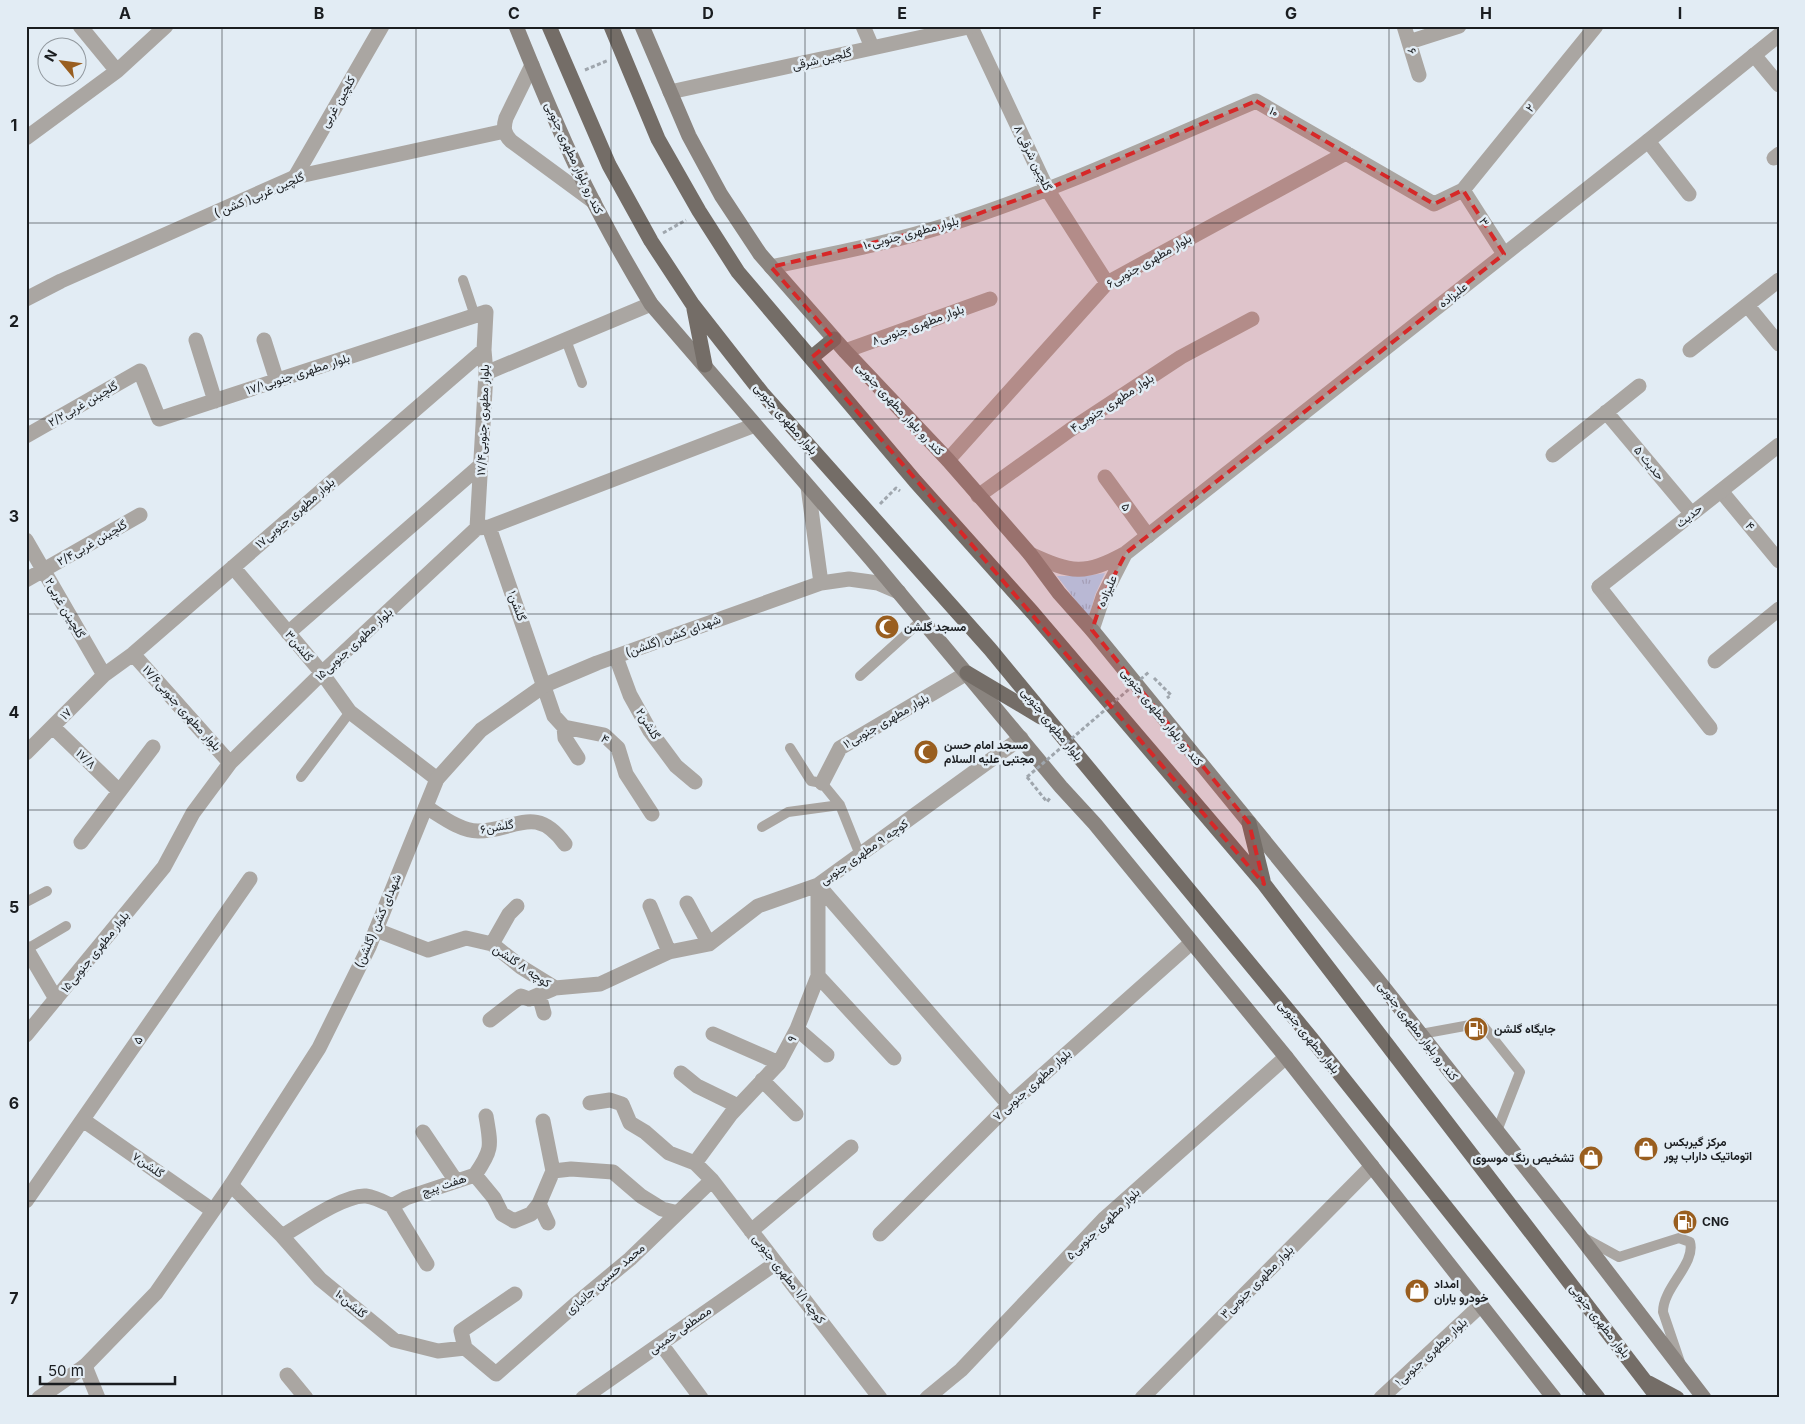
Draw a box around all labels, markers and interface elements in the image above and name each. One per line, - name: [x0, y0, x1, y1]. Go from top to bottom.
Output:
- text: A: [119, 3, 131, 23]
- text: B: [314, 3, 324, 23]
- text: C: [508, 3, 520, 23]
- text: D: [702, 3, 714, 23]
- text: E: [897, 3, 907, 23]
- text: F: [1092, 3, 1102, 23]
- text: G: [1285, 3, 1297, 23]
- text: H: [1480, 3, 1492, 23]
- text: I: [1678, 3, 1682, 23]
- north arrow: [38, 38, 88, 88]
- street label: گلچین شرقی: [791, 44, 853, 74]
- street label: ۶: [1404, 46, 1421, 56]
- text: N: [40, 47, 60, 64]
- street label: کلچین غربی: [317, 73, 359, 131]
- street label: کند رو بلوار مطهری جنوبی: [541, 100, 607, 216]
- street label: ۲: [1522, 101, 1537, 115]
- street label: ۱۰: [1267, 103, 1282, 120]
- text: 1: [11, 115, 17, 135]
- street label: ۸ گلچین شرقی: [1010, 123, 1056, 193]
- street label: گلچین غربی( کشن ): [211, 169, 307, 221]
- street label: بلوار مطهری جنوبی۱۰: [861, 213, 961, 253]
- street label: ۳: [1476, 214, 1493, 229]
- street label: بلوار مطهری جنوبی۶: [1104, 230, 1194, 292]
- street label: علیزاده: [1435, 279, 1471, 311]
- street label: ۸بلوار مطهری جنوبی: [870, 301, 966, 349]
- text: 2: [9, 311, 19, 331]
- street label: بلوار مطهری جنوبی۱۷/۱: [244, 350, 352, 398]
- street label: کند رو بلوار مطهری جنوبی: [853, 359, 947, 459]
- street label: بلوار مطهری جنوبی۱۷/۴: [473, 364, 493, 476]
- street label: بلوار مطهری جنوبی۴: [1067, 370, 1157, 436]
- street label: گلچینن غربی۲/۲: [45, 378, 121, 430]
- street label: بلوار مطهری جنوبی: [751, 380, 821, 458]
- street label: حدیث ۵: [1631, 443, 1668, 483]
- street label: بلوار مطهری جنوبی۱۷: [252, 474, 338, 552]
- street label: ۵: [1118, 499, 1135, 514]
- street label: حدیث: [1673, 501, 1705, 531]
- text: 3: [9, 506, 19, 526]
- street label: گلچینن غربی۲/۴: [54, 517, 130, 569]
- street label: ۴: [1742, 518, 1758, 533]
- street label: علیزاده: [1093, 573, 1121, 609]
- street label: گلچینن غربی۲: [41, 575, 89, 641]
- street label: گلشن۱: [504, 589, 530, 623]
- street label: بلوار مطهری جنوبی۱۵: [312, 604, 396, 684]
- street label: شهدای کشن (گلشن): [623, 611, 723, 661]
- mosque icon: مسجد گلشن: [874, 614, 900, 640]
- place label: مسجد گلشن: [904, 619, 967, 634]
- street label: گلشن۳: [281, 627, 317, 665]
- street label: بلوار مطهری جنوبی۱۷/۶: [139, 662, 225, 754]
- street label: کند رو بلوار مطهری جنوبی: [1118, 665, 1206, 769]
- street label: بلوار مطهری جنوبی: [1018, 684, 1086, 764]
- street label: بلوار مطهری جنوبی۱۱: [840, 690, 932, 752]
- text: 4: [9, 702, 20, 722]
- street label: ۱۷: [57, 705, 75, 723]
- street label: گلشن۲: [632, 705, 664, 743]
- street label: ۴: [598, 730, 612, 747]
- place label: مسجد امام حسن مجتبی علیه السلام: [944, 737, 1035, 767]
- mosque icon: مسجد امام حسن مجتبی علیه السلام: [913, 739, 939, 765]
- street label: ۱۷/۸: [73, 746, 99, 772]
- street label: گلشن۶: [479, 816, 515, 838]
- street label: کوچه ۹ مطهری جنوبی: [817, 816, 911, 888]
- street label: شهدای کشن (گلشن): [351, 872, 405, 970]
- text: 5: [9, 897, 19, 917]
- street label: بلوار مطهری جنوبی۱۵: [57, 908, 133, 996]
- street label: کوچه ۸ گلشن: [490, 941, 554, 991]
- street label: کند رو بلوار مطهری جنوبی: [1374, 978, 1462, 1084]
- street label: بلوار مطهری جنوبی: [1275, 997, 1343, 1077]
- fuel station icon: جایگاه گلشن: [1463, 1016, 1489, 1042]
- place label: جایگاه گلشن: [1494, 1021, 1556, 1036]
- street label: ۵: [129, 1033, 146, 1047]
- street label: ۹: [784, 1033, 800, 1045]
- street label: ۷ بلوار مطهری جنوبی: [989, 1046, 1075, 1124]
- text: 6: [9, 1093, 19, 1113]
- place label: مرکز گیربکس اتوماتیک داراب پور: [1663, 1134, 1752, 1164]
- shop icon: مرکز گیربکس اتوماتیک داراب پور: [1633, 1136, 1659, 1162]
- shop icon: تشخیص رنگ موسوی: [1578, 1145, 1604, 1171]
- street label: گلشن۷: [129, 1148, 167, 1182]
- place label: تشخیص رنگ موسوی: [1472, 1150, 1574, 1166]
- street label: هفت پیچ: [420, 1170, 469, 1201]
- street label: ۵بلوار مطهری جنوبی: [1063, 1185, 1143, 1263]
- fuel station icon: CNG: [1672, 1209, 1698, 1235]
- place label: CNG: [1702, 1214, 1729, 1229]
- street label: کوچه ۱/۱ مطهری جنوبی: [749, 1231, 829, 1327]
- street label: محمد حسین جانبازی: [562, 1240, 648, 1318]
- street label: بلوار مطهری جنوبی۳: [1217, 1242, 1297, 1322]
- place label: امداد خودرو یاران: [1434, 1276, 1488, 1306]
- shop icon: امداد خودرو یاران: [1404, 1278, 1430, 1304]
- street label: بلوار مطهری جنوبی: [1566, 1281, 1634, 1361]
- street label: گلشن۱۰: [332, 1286, 370, 1322]
- text: 7: [9, 1288, 19, 1308]
- street label: مصطفی خمینی: [645, 1302, 715, 1358]
- street label: ۱بلوار مطهری جنوبی: [1391, 1314, 1471, 1390]
- scale bar: [40, 1354, 175, 1386]
- text: 50 m: [48, 1361, 84, 1380]

